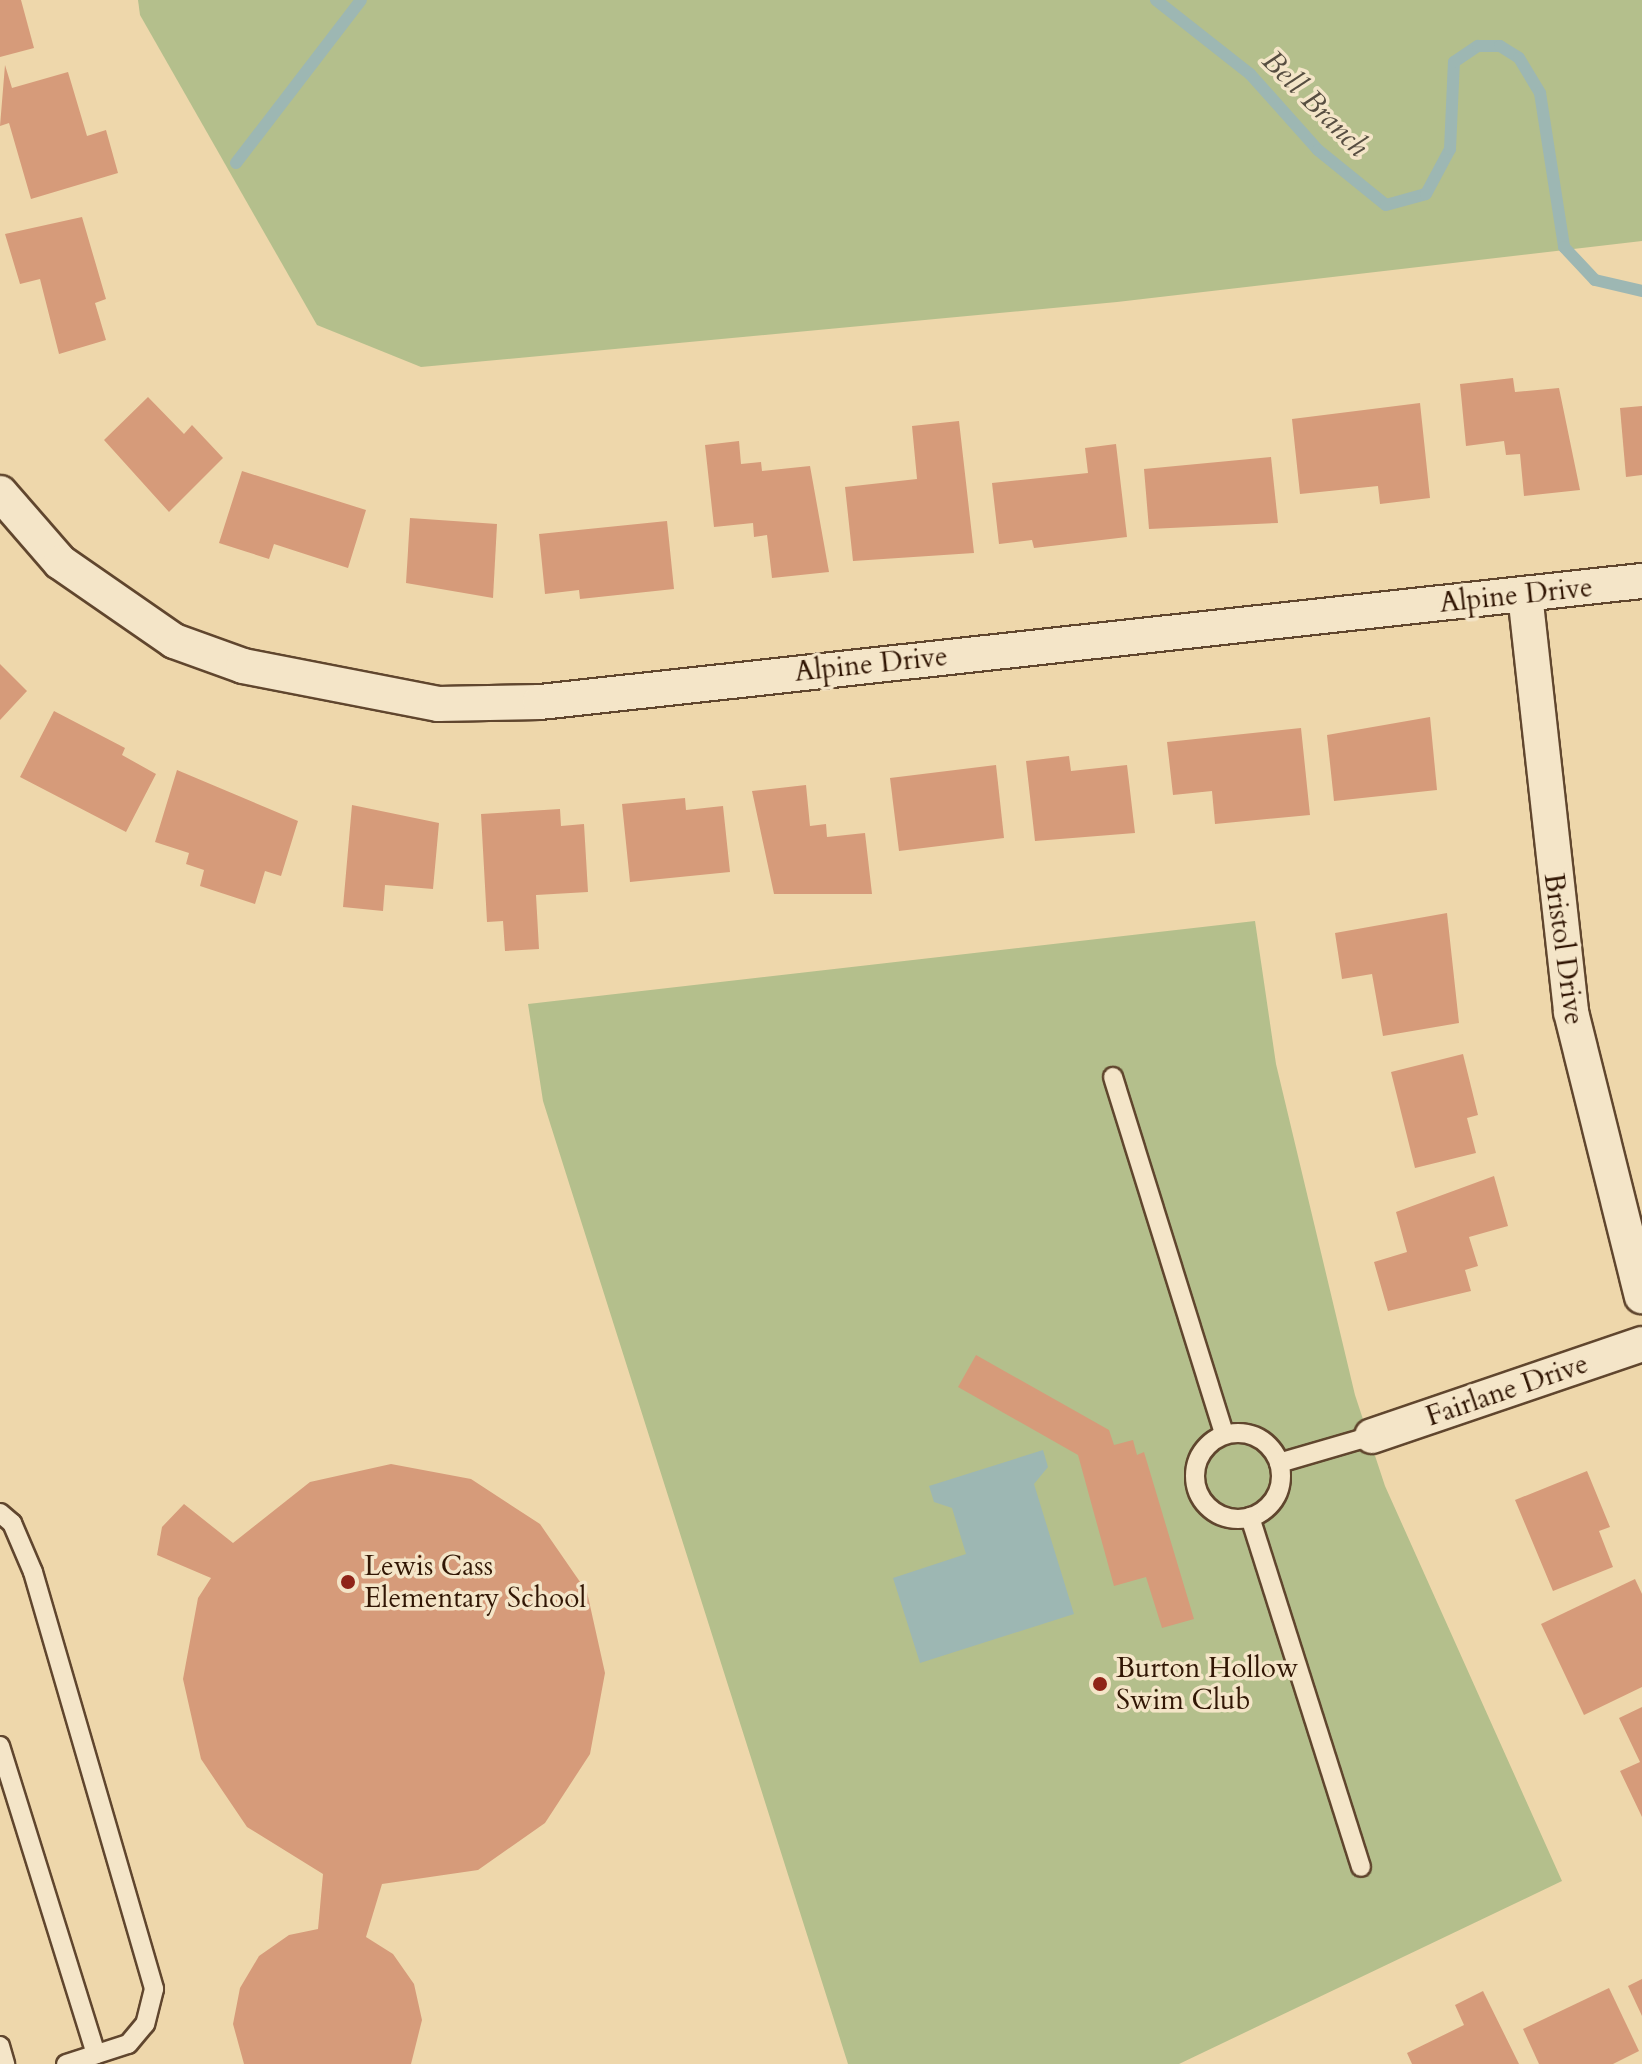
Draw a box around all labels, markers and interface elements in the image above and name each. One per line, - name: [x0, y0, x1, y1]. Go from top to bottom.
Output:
- water label: Bell Branch: [1254, 43, 1376, 165]
- street label: Alpine Drive: [1438, 570, 1594, 620]
- street label: Alpine Drive: [793, 639, 949, 689]
- street label: Bristol Drive: [1537, 871, 1591, 1027]
- street label: Fairlane Drive: [1422, 1347, 1592, 1433]
- place label: Lewis Cass Elementary School: [364, 1549, 586, 1615]
- marker: Lewis Cass Elementary School: [339, 1573, 357, 1591]
- place label: Burton Hollow Swim Club: [1116, 1651, 1298, 1717]
- marker: Burton Hollow Swim Club: [1091, 1675, 1109, 1693]

